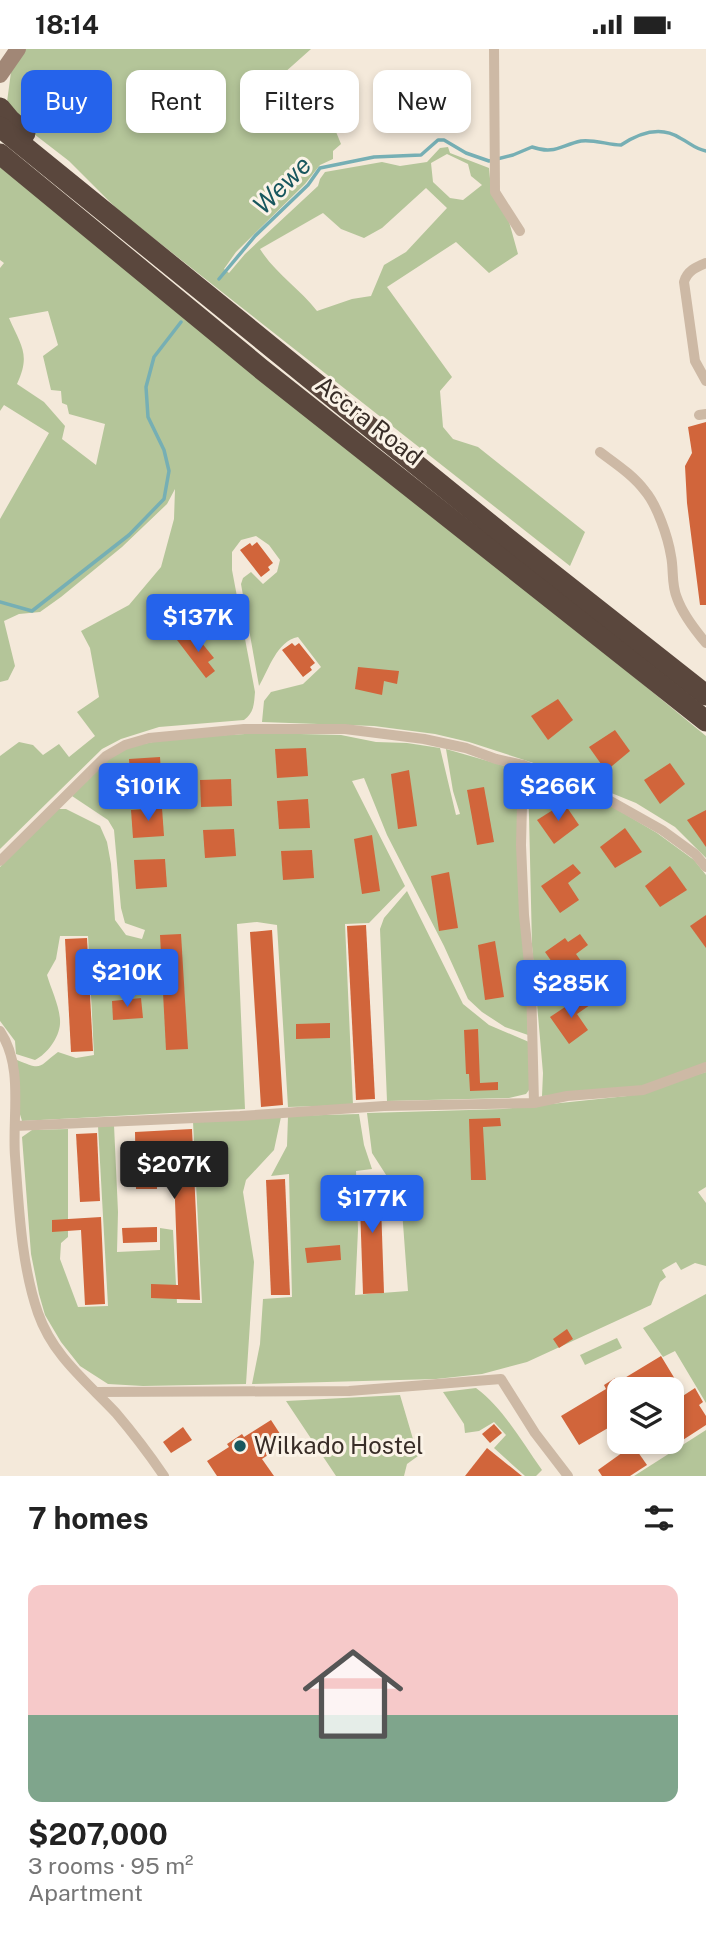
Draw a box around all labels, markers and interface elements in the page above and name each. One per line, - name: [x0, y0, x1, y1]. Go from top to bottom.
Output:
- text: 18:14: [35, 9, 99, 40]
- chip: Buy: [21, 70, 112, 133]
- chip: Rent: [126, 70, 226, 133]
- chip: Filters: [240, 70, 359, 133]
- chip: New: [373, 70, 471, 133]
- water label: Wewe: [246, 149, 317, 220]
- street label: Accra Road: [311, 370, 428, 470]
- pin: $137K: [149, 595, 247, 654]
- text: $137K: [162, 603, 234, 630]
- pin: $101K: [99, 763, 197, 823]
- pin: $266K: [509, 763, 607, 823]
- text: $101K: [115, 772, 181, 799]
- text: $266K: [519, 772, 597, 799]
- pin: $210K: [78, 949, 176, 1009]
- text: $210K: [91, 958, 163, 985]
- pin: $285K: [522, 961, 620, 1020]
- text: $285K: [532, 969, 610, 996]
- pin: $207K: [125, 1141, 223, 1201]
- text: $207K: [136, 1150, 212, 1177]
- pin: $177K: [323, 1175, 421, 1235]
- text: $177K: [337, 1184, 407, 1211]
- map controls: [607, 1377, 684, 1454]
- button: layers: [607, 1377, 684, 1454]
- place label: Wilkado Hostel: [254, 1431, 424, 1459]
- marker: Wilkado Hostel: [232, 1438, 248, 1454]
- icon: filters: [640, 1499, 678, 1537]
- text: 7 homes: [28, 1500, 149, 1536]
- icon: home: [290, 1631, 416, 1757]
- text: $207,000: [28, 1816, 168, 1852]
- text: 3 rooms · 95 m²: [28, 1852, 194, 1879]
- text: Apartment: [28, 1879, 143, 1906]

